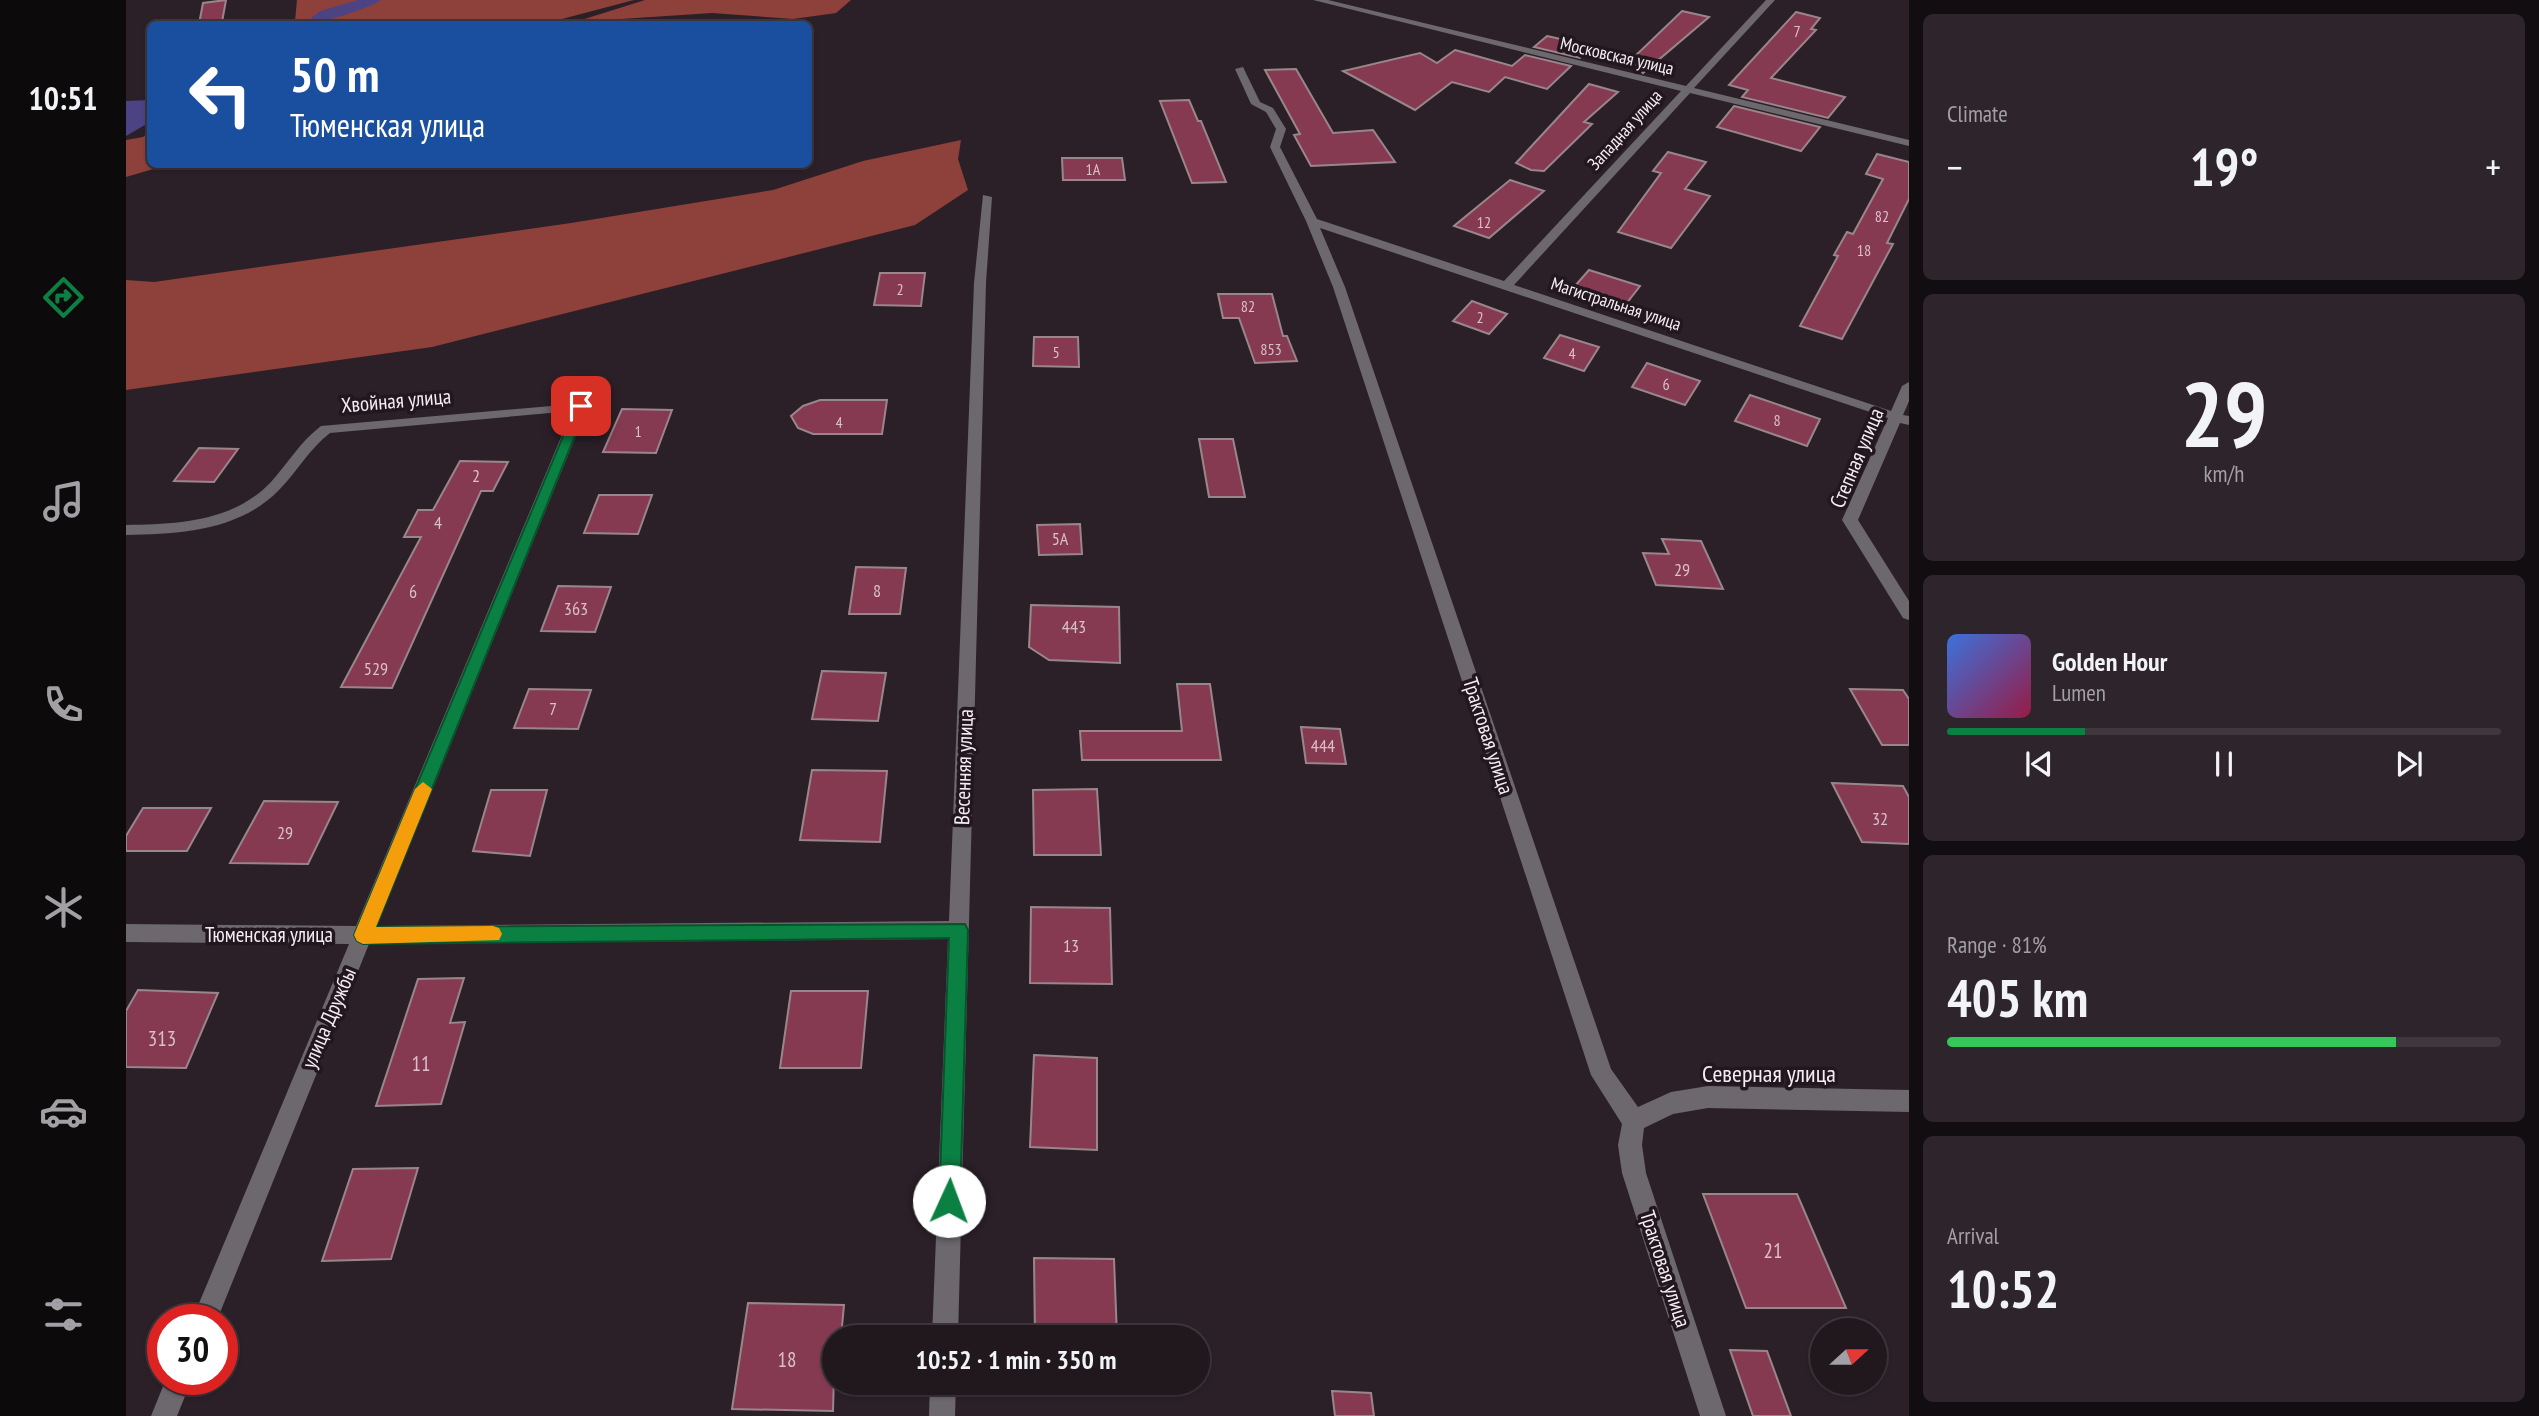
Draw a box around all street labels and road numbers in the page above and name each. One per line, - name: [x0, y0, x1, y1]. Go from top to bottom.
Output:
- street label: Московская улица: [1558, 31, 1676, 80]
- street label: Западная улица: [1582, 85, 1667, 175]
- street label: Магистральная улица: [1548, 272, 1684, 335]
- street label: Хвойная улица: [340, 382, 452, 419]
- street label: Степная улица: [1823, 404, 1890, 512]
- street label: Трактовая улица: [1457, 674, 1520, 798]
- street label: Весенняя улица: [948, 708, 979, 825]
- street label: Тюменская улица: [205, 921, 333, 948]
- street label: улица Дружбы: [295, 963, 362, 1072]
- street label: Северная улица: [1702, 1058, 1836, 1089]
- street label: Трактовая улица: [1634, 1207, 1697, 1331]

